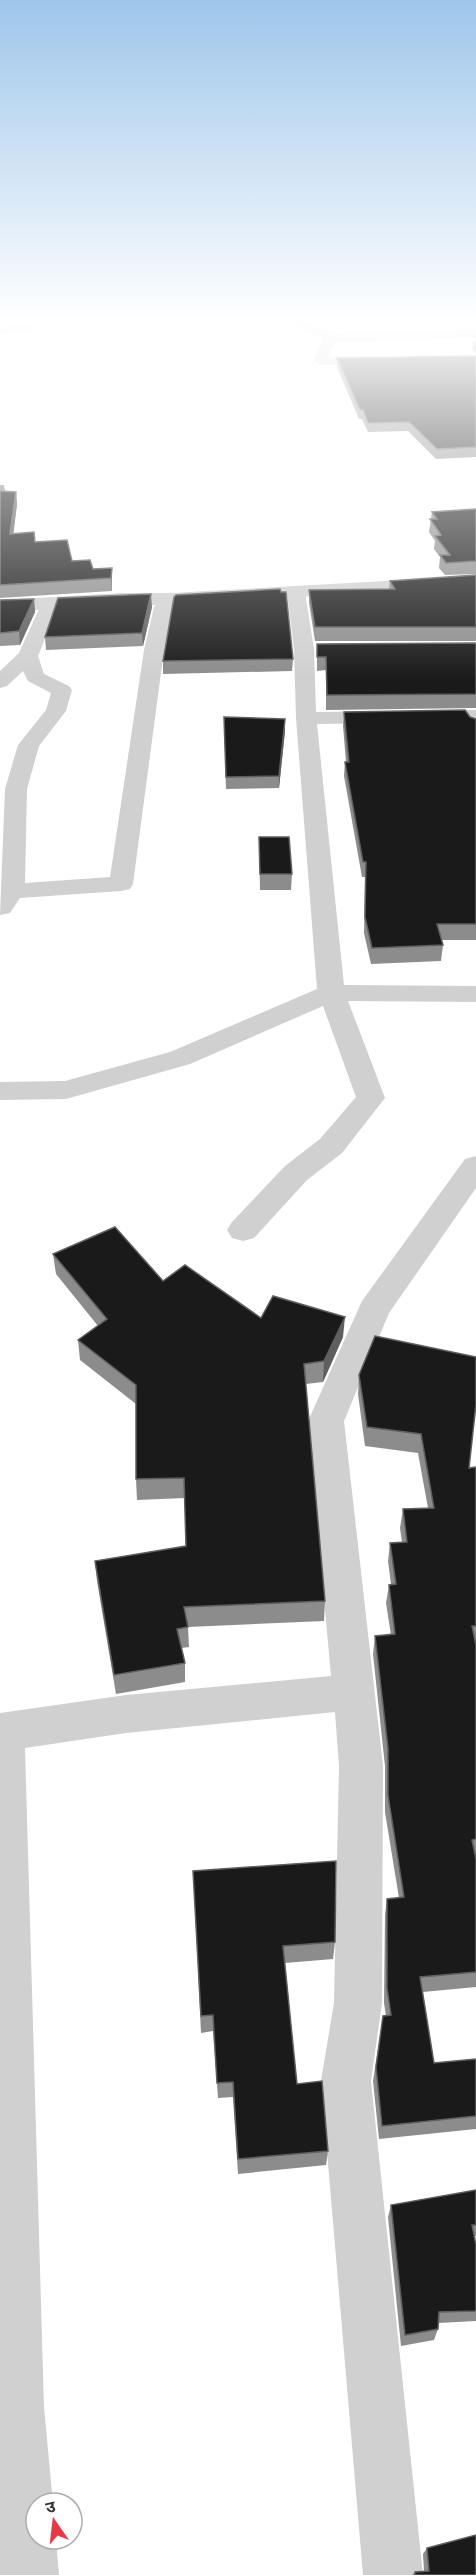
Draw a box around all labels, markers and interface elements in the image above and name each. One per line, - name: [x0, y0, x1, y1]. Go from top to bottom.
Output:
- north arrow: [24, 2491, 84, 2551]
- text: उ: [43, 2494, 58, 2518]

